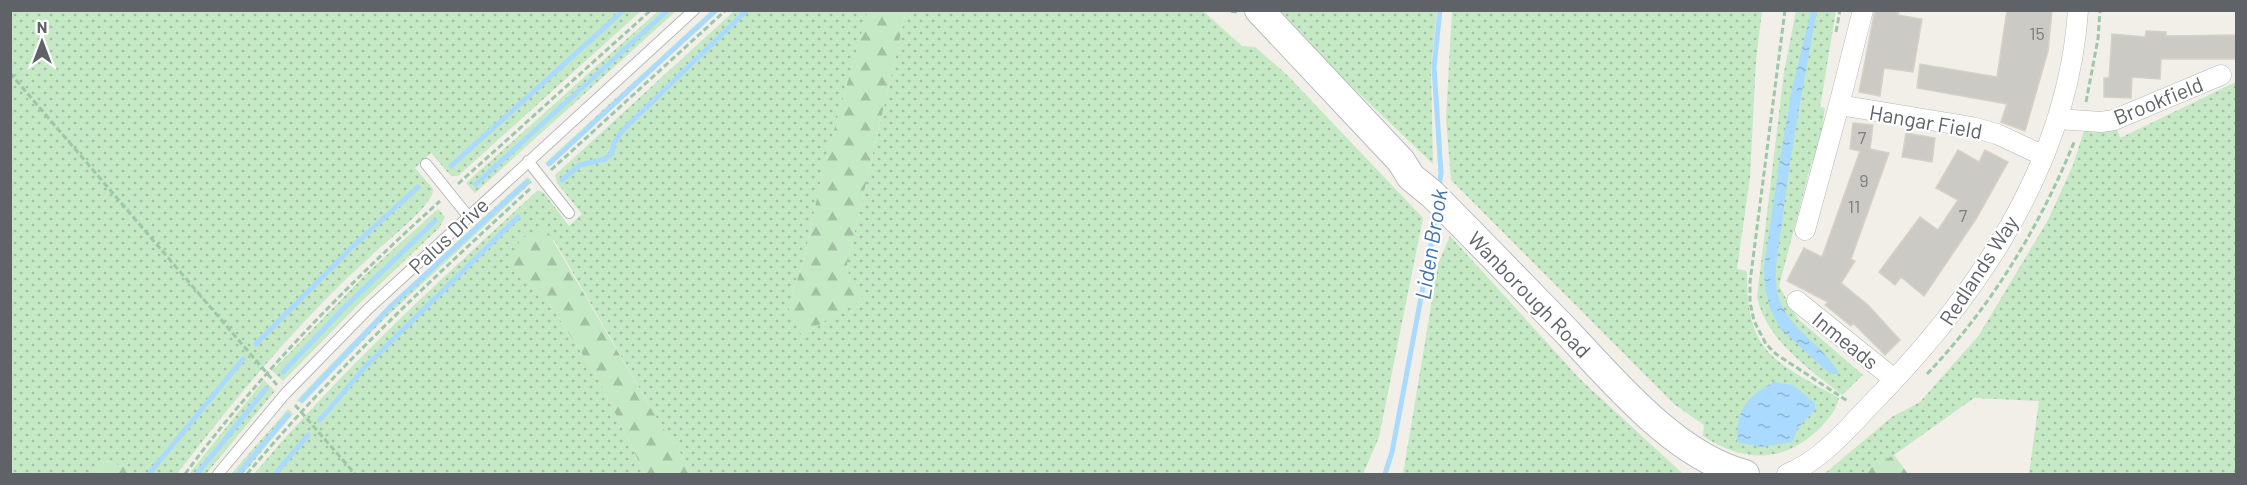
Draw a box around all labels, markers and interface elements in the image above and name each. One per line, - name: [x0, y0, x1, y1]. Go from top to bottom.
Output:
- north arrow: [12, 12, 72, 72]
- text: N: [37, 17, 47, 36]
- house number: 15: [2029, 22, 2045, 44]
- street label: Brookfield: [2110, 71, 2206, 129]
- street label: Hangar Field: [1868, 99, 1984, 143]
- house number: 7: [1858, 126, 1867, 148]
- house number: 9: [1859, 169, 1869, 191]
- water label: Liden Brook: [1408, 187, 1452, 301]
- street label: Palus Drive: [403, 192, 493, 278]
- house number: 11: [1848, 195, 1860, 217]
- house number: 7: [1959, 204, 1968, 226]
- street label: Redlands Way: [1933, 210, 2023, 330]
- street label: Wanborough Road: [1463, 226, 1597, 362]
- street label: Inmeads: [1808, 306, 1884, 374]

